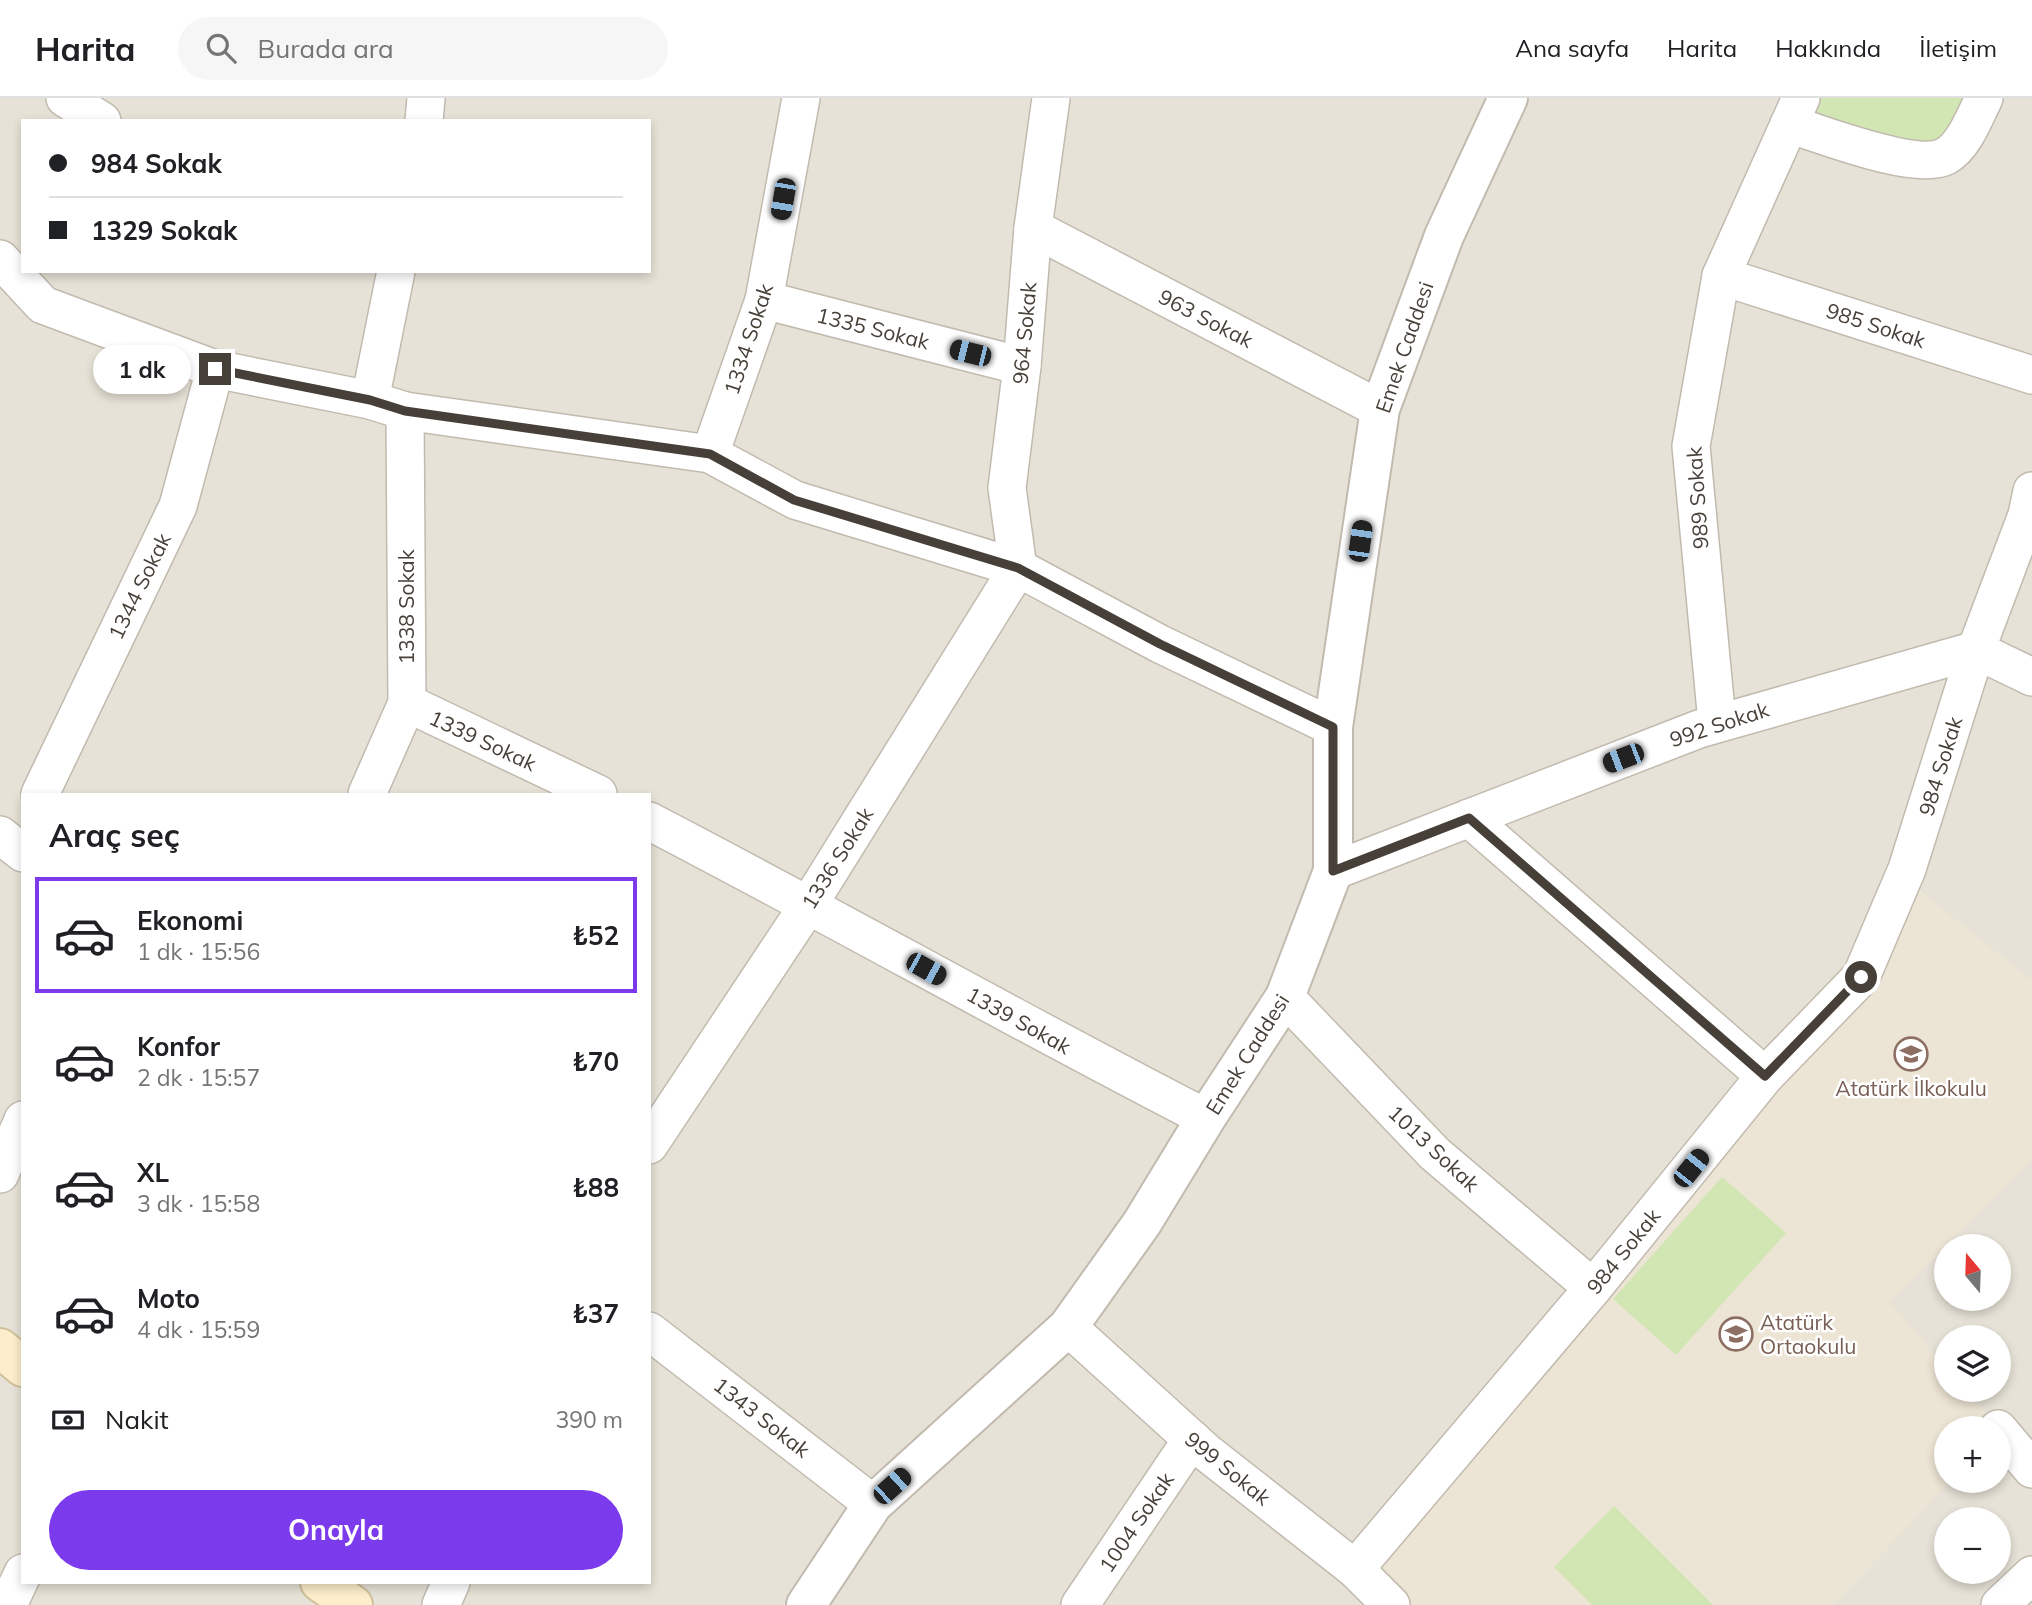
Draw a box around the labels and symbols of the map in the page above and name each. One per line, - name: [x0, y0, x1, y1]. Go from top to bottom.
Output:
- car: [770, 176, 797, 222]
- street label: Emek Caddesi: [1369, 278, 1439, 416]
- street label: 1334 Sokak: [718, 280, 778, 398]
- street label: 964 Sokak: [1007, 281, 1041, 385]
- street label: 963 Sokak: [1154, 283, 1258, 353]
- street label: 985 Sokak: [1823, 297, 1929, 353]
- street label: 1335 Sokak: [814, 301, 932, 355]
- car: [948, 338, 993, 368]
- callout: 1 dk: [92, 344, 190, 394]
- route end: [199, 353, 231, 385]
- street label: 989 Sokak: [1680, 446, 1714, 550]
- car: [1347, 519, 1374, 563]
- street label: 1344 Sokak: [102, 528, 176, 643]
- street label: 1338 Sokak: [393, 549, 419, 665]
- street label: 992 Sokak: [1666, 696, 1772, 752]
- street label: 1339 Sokak: [425, 704, 541, 776]
- street label: 984 Sokak: [1913, 713, 1967, 819]
- car: [1600, 741, 1647, 775]
- street label: 1336 Sokak: [795, 802, 879, 914]
- car: [903, 950, 950, 988]
- route start: [1845, 961, 1877, 993]
- street label: 1339 Sokak: [962, 981, 1076, 1059]
- street label: Emek Caddesi: [1200, 989, 1294, 1119]
- school or university icon: Atatürk İlkokulu: [1892, 1035, 1930, 1073]
- place label: Atatürk İlkokulu: [1835, 1075, 1987, 1101]
- street label: 1013 Sokak: [1383, 1099, 1485, 1197]
- car: [1670, 1145, 1713, 1191]
- street label: 984 Sokak: [1581, 1203, 1665, 1299]
- north arrow: [1934, 1234, 2011, 1311]
- place label: Atatürk Ortaokulu: [1760, 1309, 1856, 1359]
- school or university icon: Atatürk Ortaokulu: [1717, 1315, 1755, 1353]
- street label: 1343 Sokak: [709, 1371, 815, 1463]
- street label: 999 Sokak: [1180, 1426, 1276, 1510]
- car: [870, 1464, 915, 1508]
- street label: 1004 Sokak: [1093, 1467, 1179, 1577]

